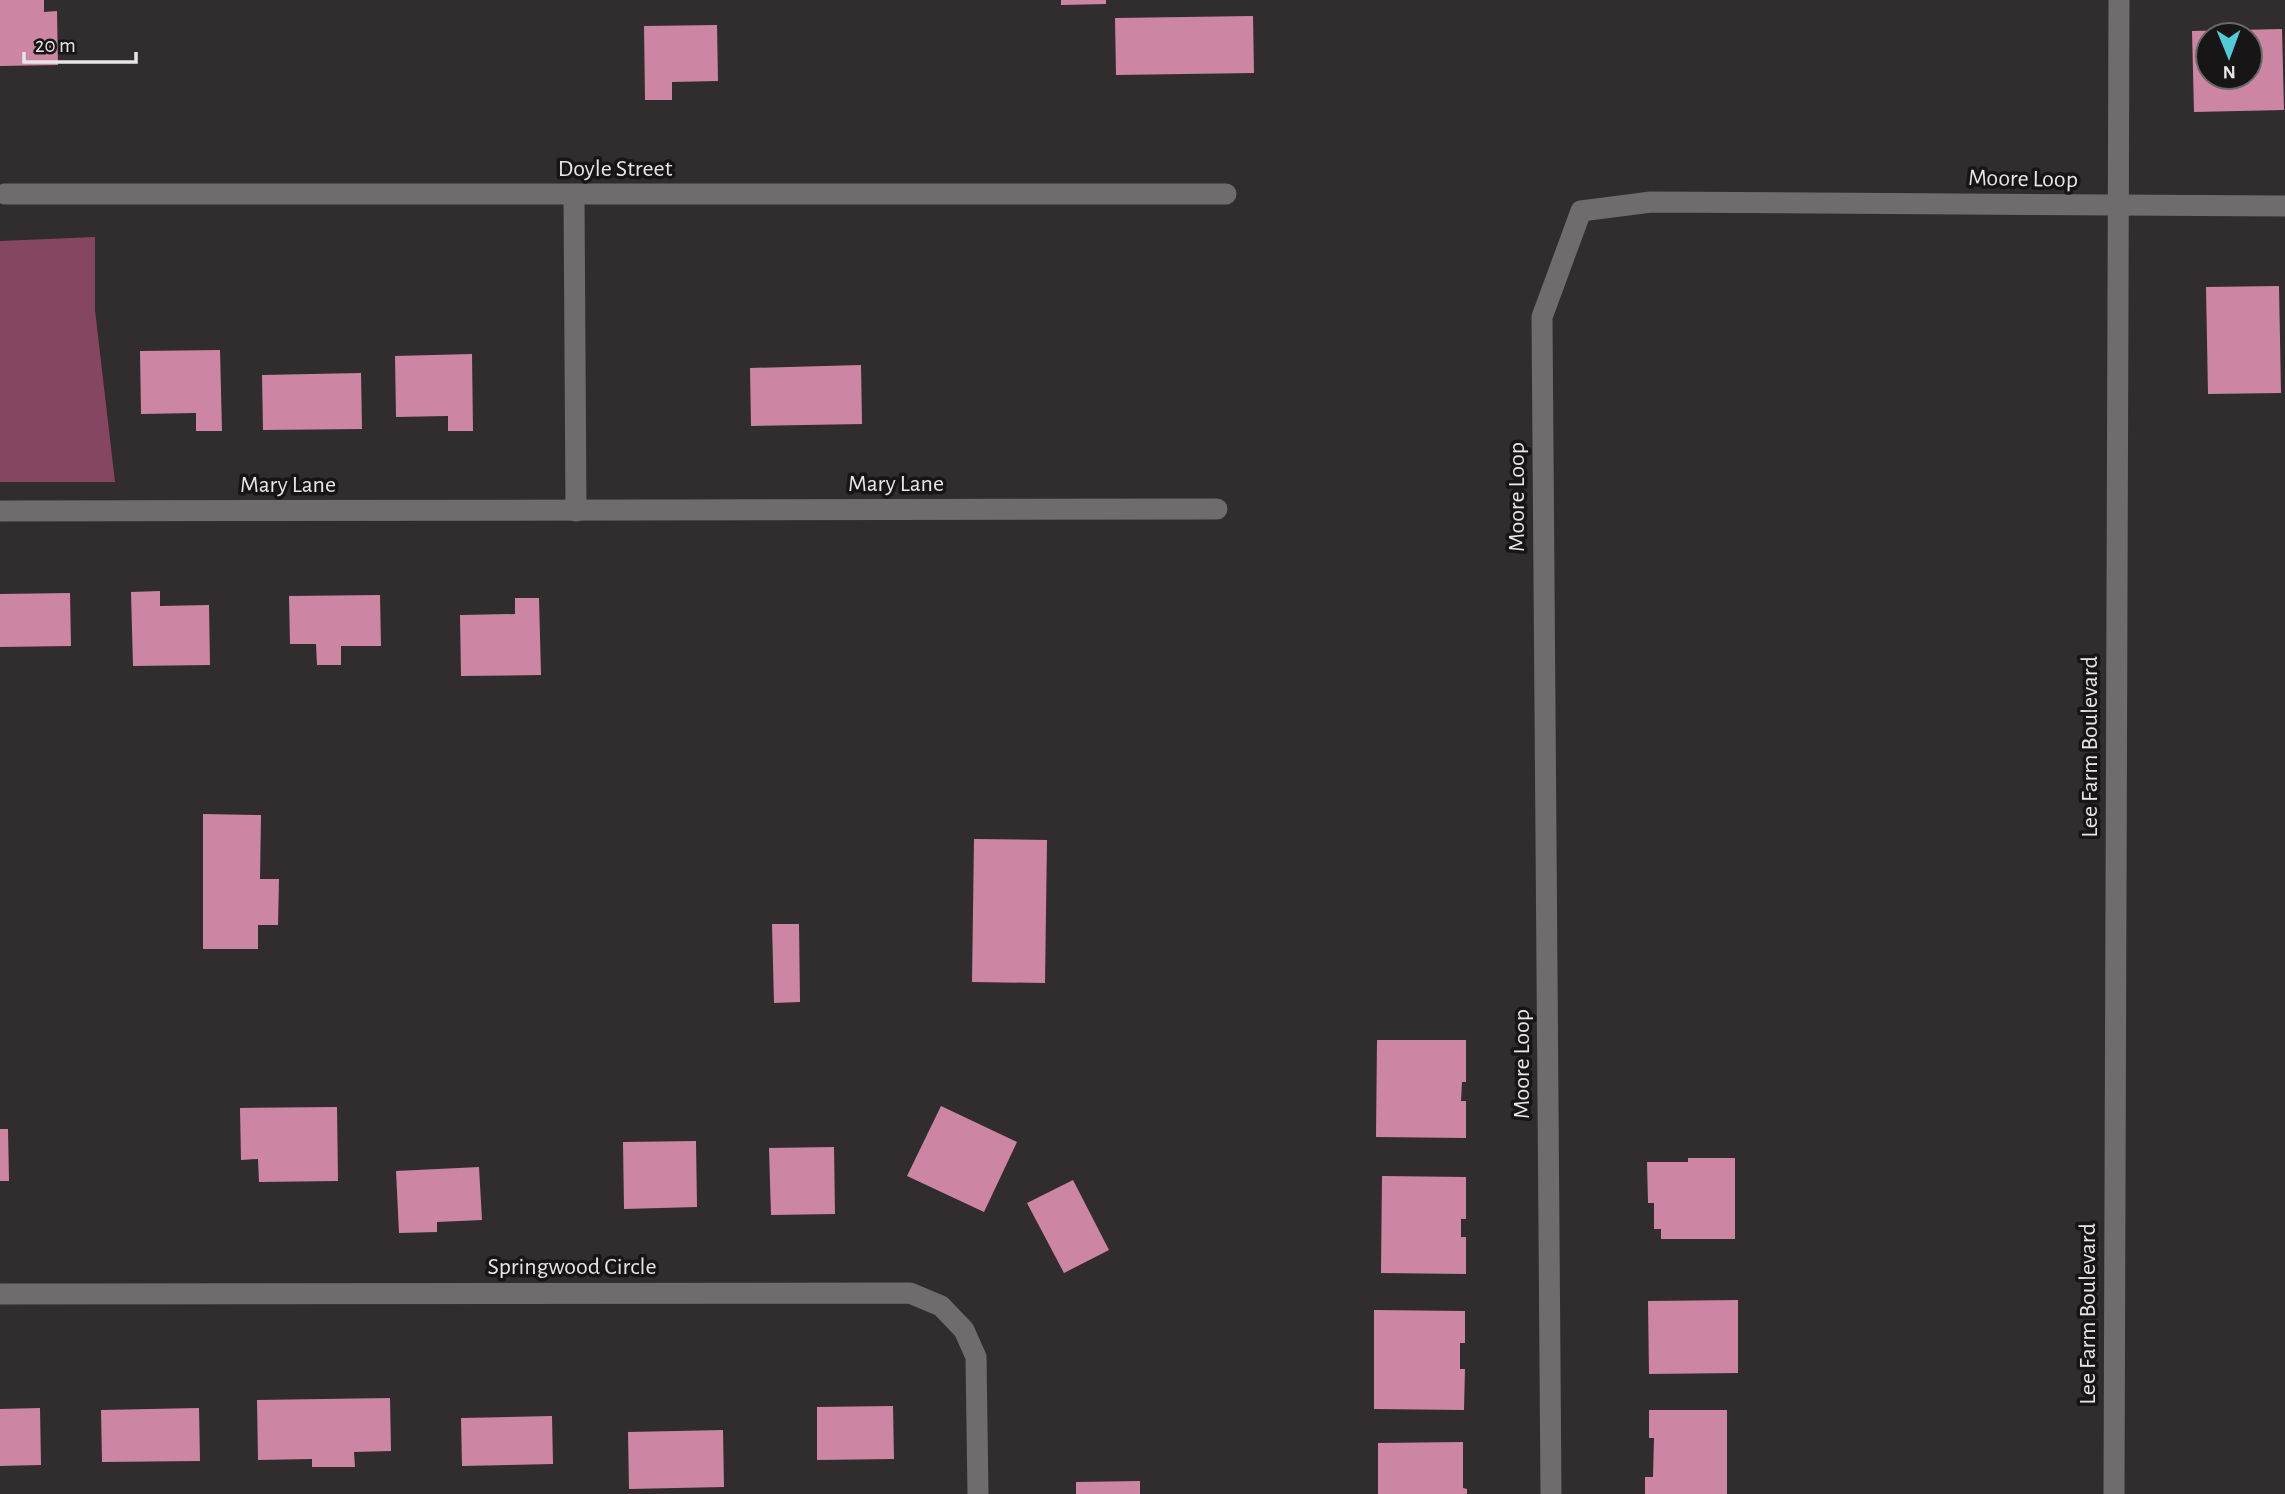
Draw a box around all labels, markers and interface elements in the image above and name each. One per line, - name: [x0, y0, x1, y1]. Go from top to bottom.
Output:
- scale bar: [24, 21, 136, 65]
- north arrow: [2194, 21, 2264, 91]
- text: 20 m: [35, 35, 76, 56]
- text: N: [2222, 62, 2236, 81]
- street label: Doyle Street: [558, 157, 673, 181]
- street label: Moore Loop: [1968, 166, 2078, 192]
- street label: Moore Loop: [1505, 442, 1529, 552]
- street label: Mary Lane: [848, 472, 944, 496]
- street label: Mary Lane: [240, 473, 336, 497]
- street label: Lee Farm Boulevard: [2078, 656, 2102, 838]
- street label: Moore Loop: [1510, 1009, 1534, 1119]
- street label: Lee Farm Boulevard: [2076, 1223, 2100, 1405]
- street label: Springwood Circle: [488, 1255, 656, 1279]

